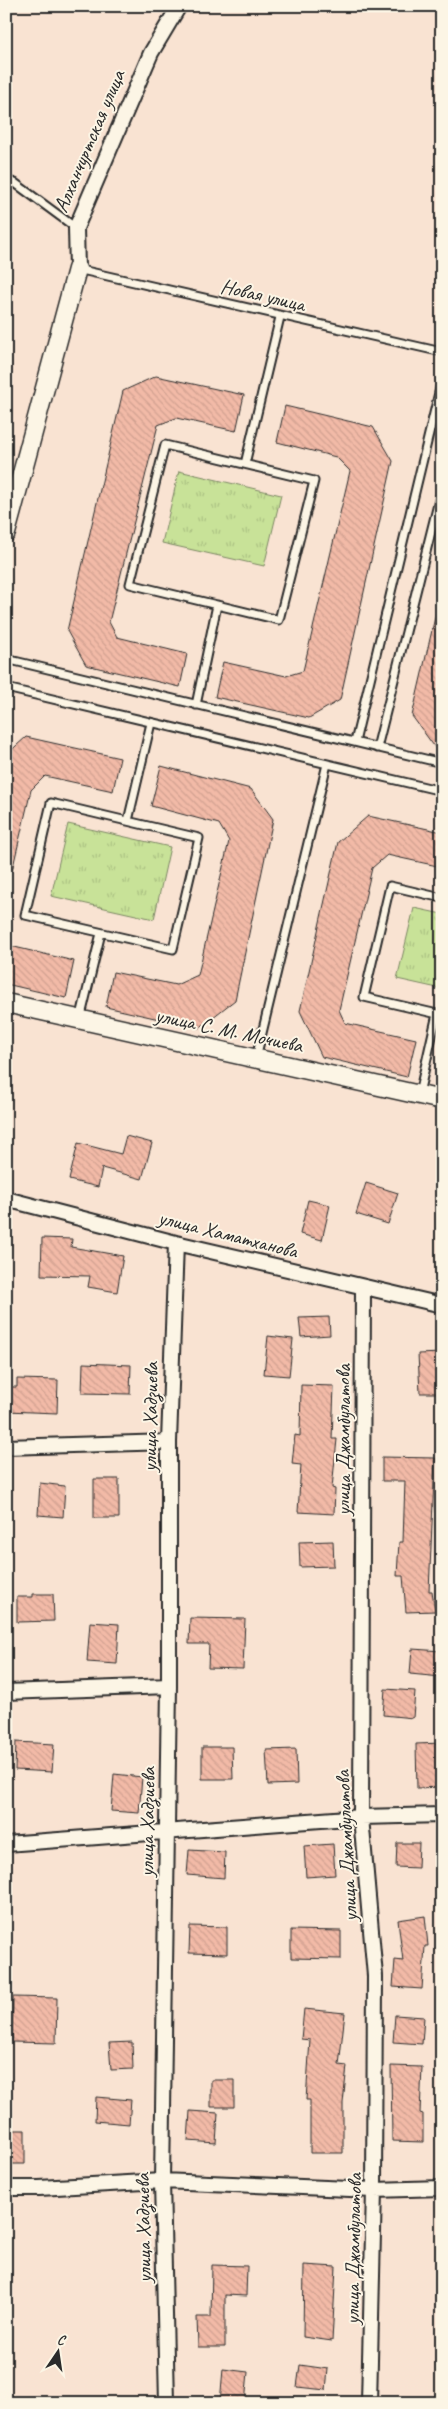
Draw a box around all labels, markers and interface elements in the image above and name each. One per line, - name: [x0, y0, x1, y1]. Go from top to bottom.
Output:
- street label: Алханчуртская улица: [47, 64, 131, 216]
- street label: Новая улица: [218, 273, 310, 318]
- street label: улица С. М. Мочиева: [151, 1001, 307, 1059]
- street label: улица Хаматханова: [154, 1204, 302, 1264]
- street label: улица Хадзиева: [136, 1360, 165, 1474]
- street label: улица Джамбулатова: [330, 1363, 356, 1518]
- street label: улица Хадзиева: [133, 1765, 162, 1879]
- street label: улица Джамбулатова: [329, 1768, 363, 1924]
- street label: улица Хадзиева: [129, 2171, 158, 2285]
- street label: улица Джамбулатова: [339, 2172, 367, 2327]
- north arrow: [32, 2326, 82, 2376]
- text: С: [56, 2331, 68, 2349]

